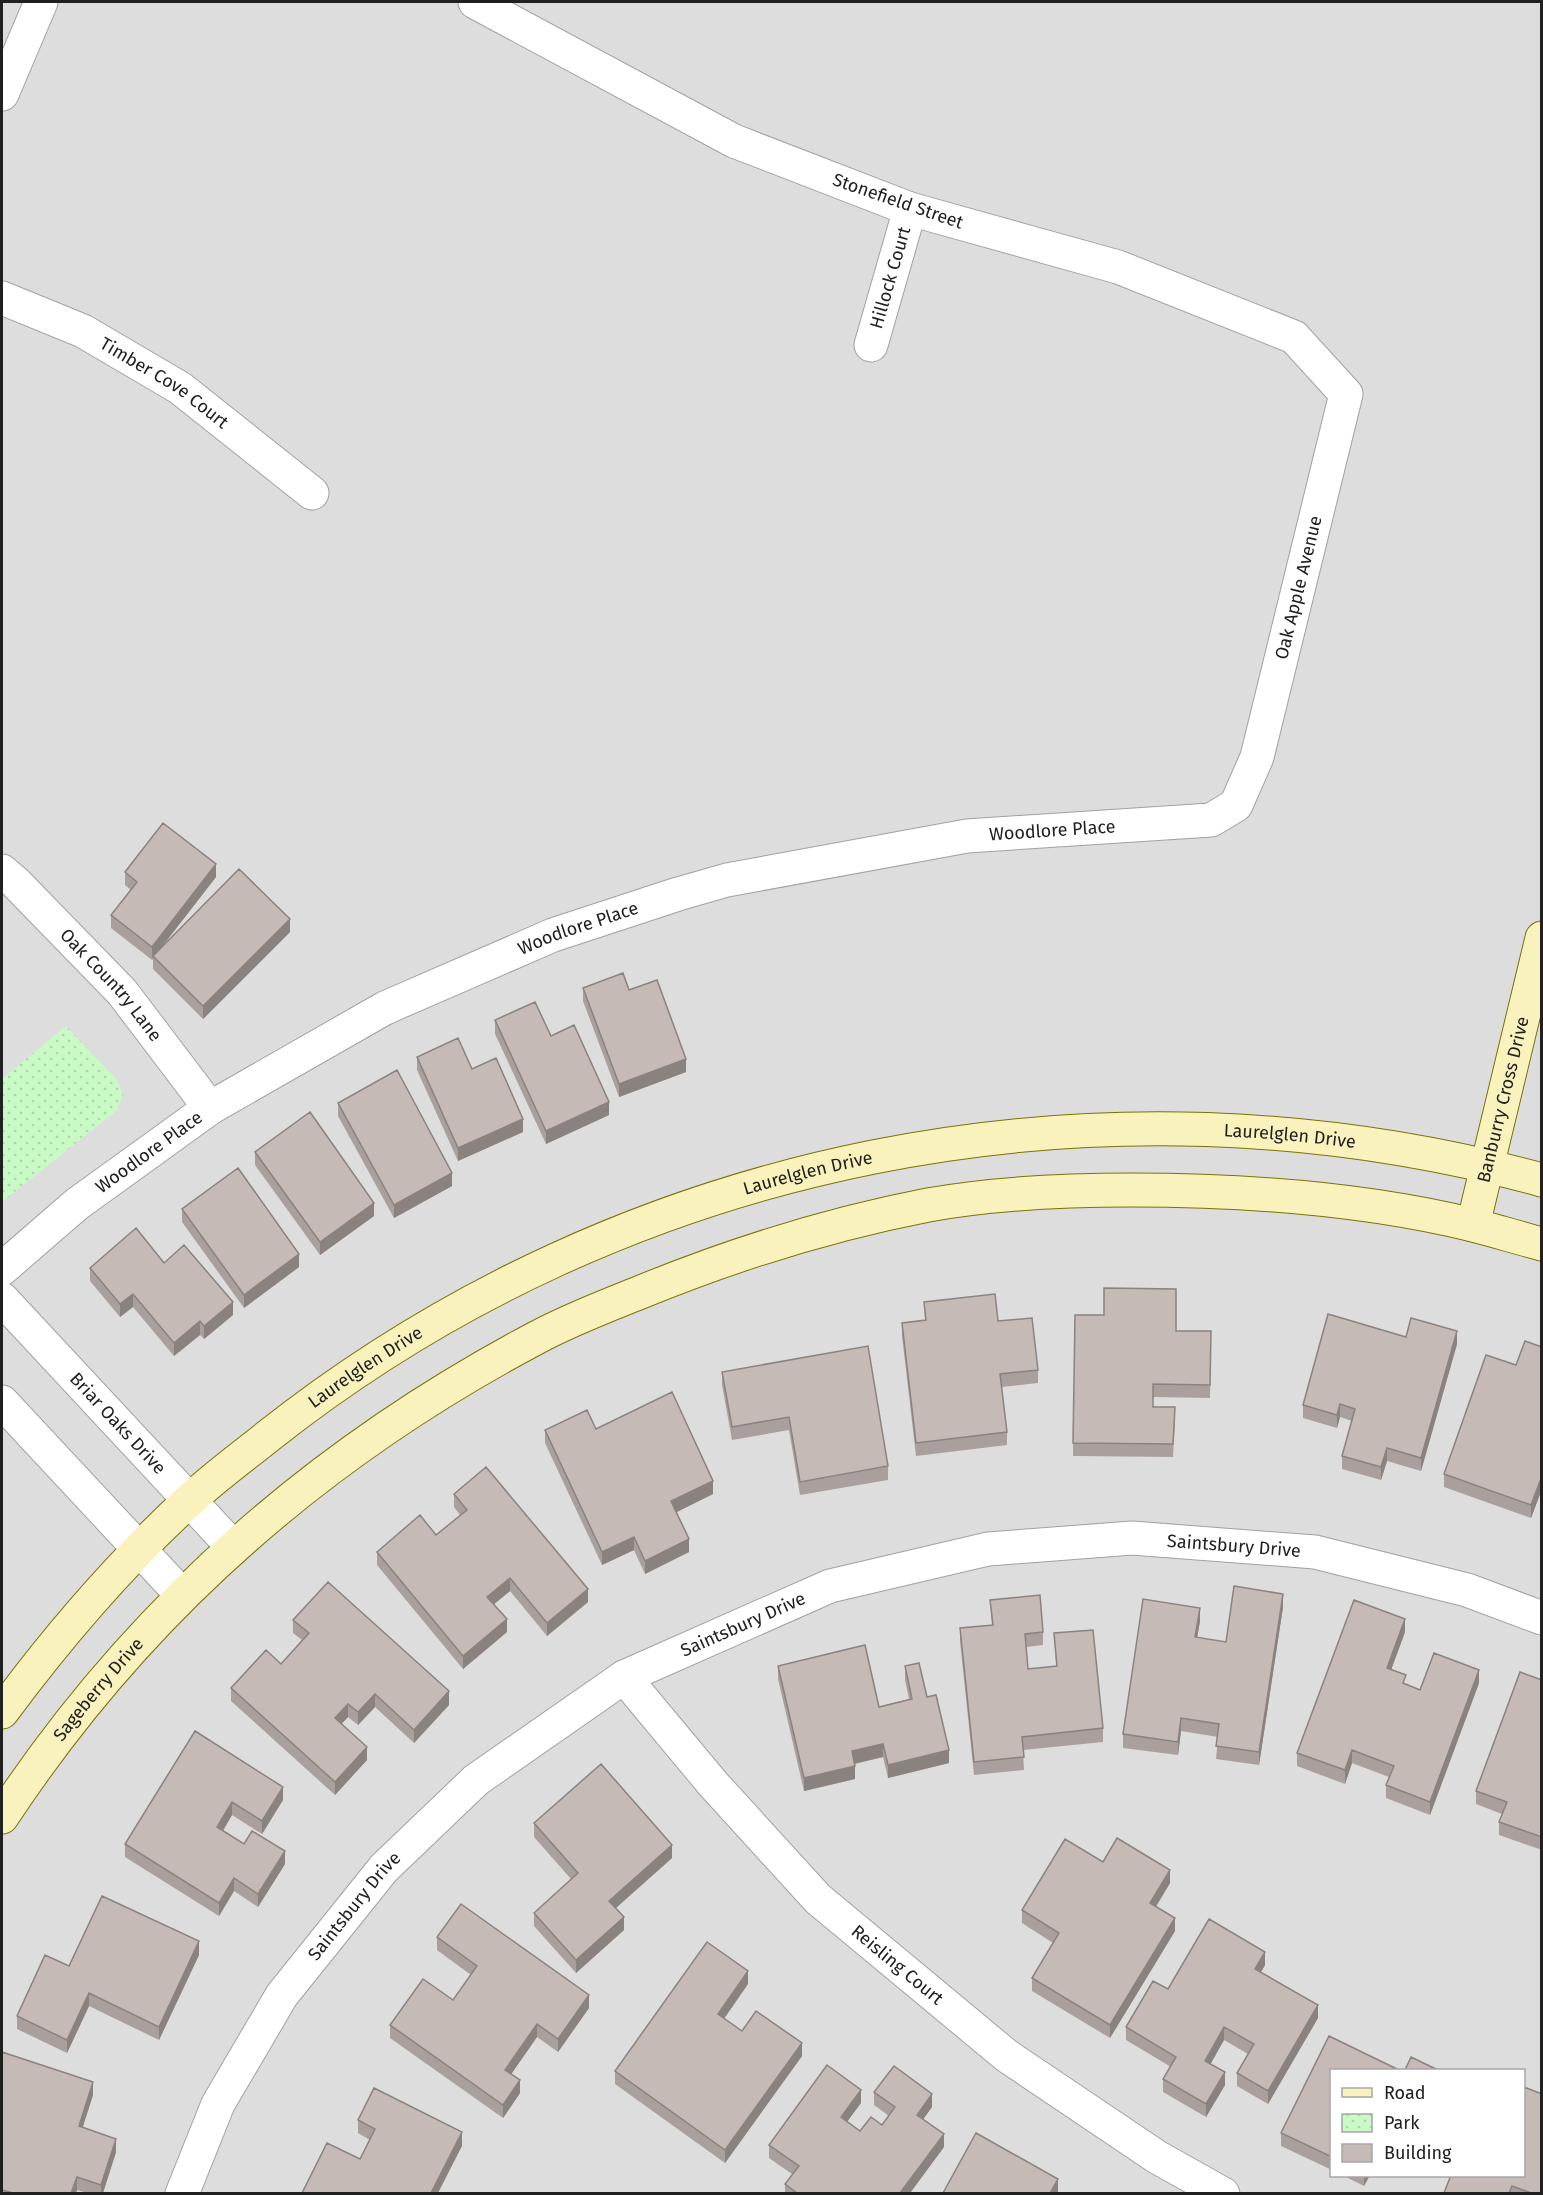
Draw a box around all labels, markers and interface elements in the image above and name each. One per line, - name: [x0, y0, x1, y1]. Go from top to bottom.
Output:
- street label: Stonefield Street: [830, 168, 967, 234]
- street label: Hillock Court: [865, 224, 915, 331]
- street label: Timber Cove Court: [96, 332, 233, 434]
- street label: Oak Apple Avenue: [1270, 513, 1327, 662]
- street label: Woodlore Place: [988, 815, 1116, 846]
- street label: Woodlore Place: [514, 897, 641, 960]
- street label: Oak Country Lane: [55, 924, 167, 1046]
- street label: Banburry Cross Drive: [1473, 1014, 1534, 1185]
- street label: Woodlore Place: [91, 1106, 207, 1198]
- street label: Laurelglen Drive: [1223, 1119, 1357, 1153]
- street label: Laurelglen Drive: [741, 1146, 874, 1200]
- street label: Laurelglen Drive: [304, 1321, 426, 1413]
- street label: Briar Oaks Drive: [65, 1368, 171, 1479]
- street label: Saintsbury Drive: [1166, 1530, 1302, 1562]
- street label: Saintsbury Drive: [677, 1587, 809, 1662]
- street label: Sageberry Drive: [49, 1633, 148, 1746]
- street label: Saintsbury Drive: [303, 1847, 405, 1965]
- street label: Reisling Court: [847, 1920, 948, 2010]
- legend: [1330, 2069, 1525, 2177]
- text: Road: [1384, 2082, 1426, 2104]
- text: Park: [1384, 2112, 1420, 2134]
- text: Building: [1384, 2142, 1452, 2164]

